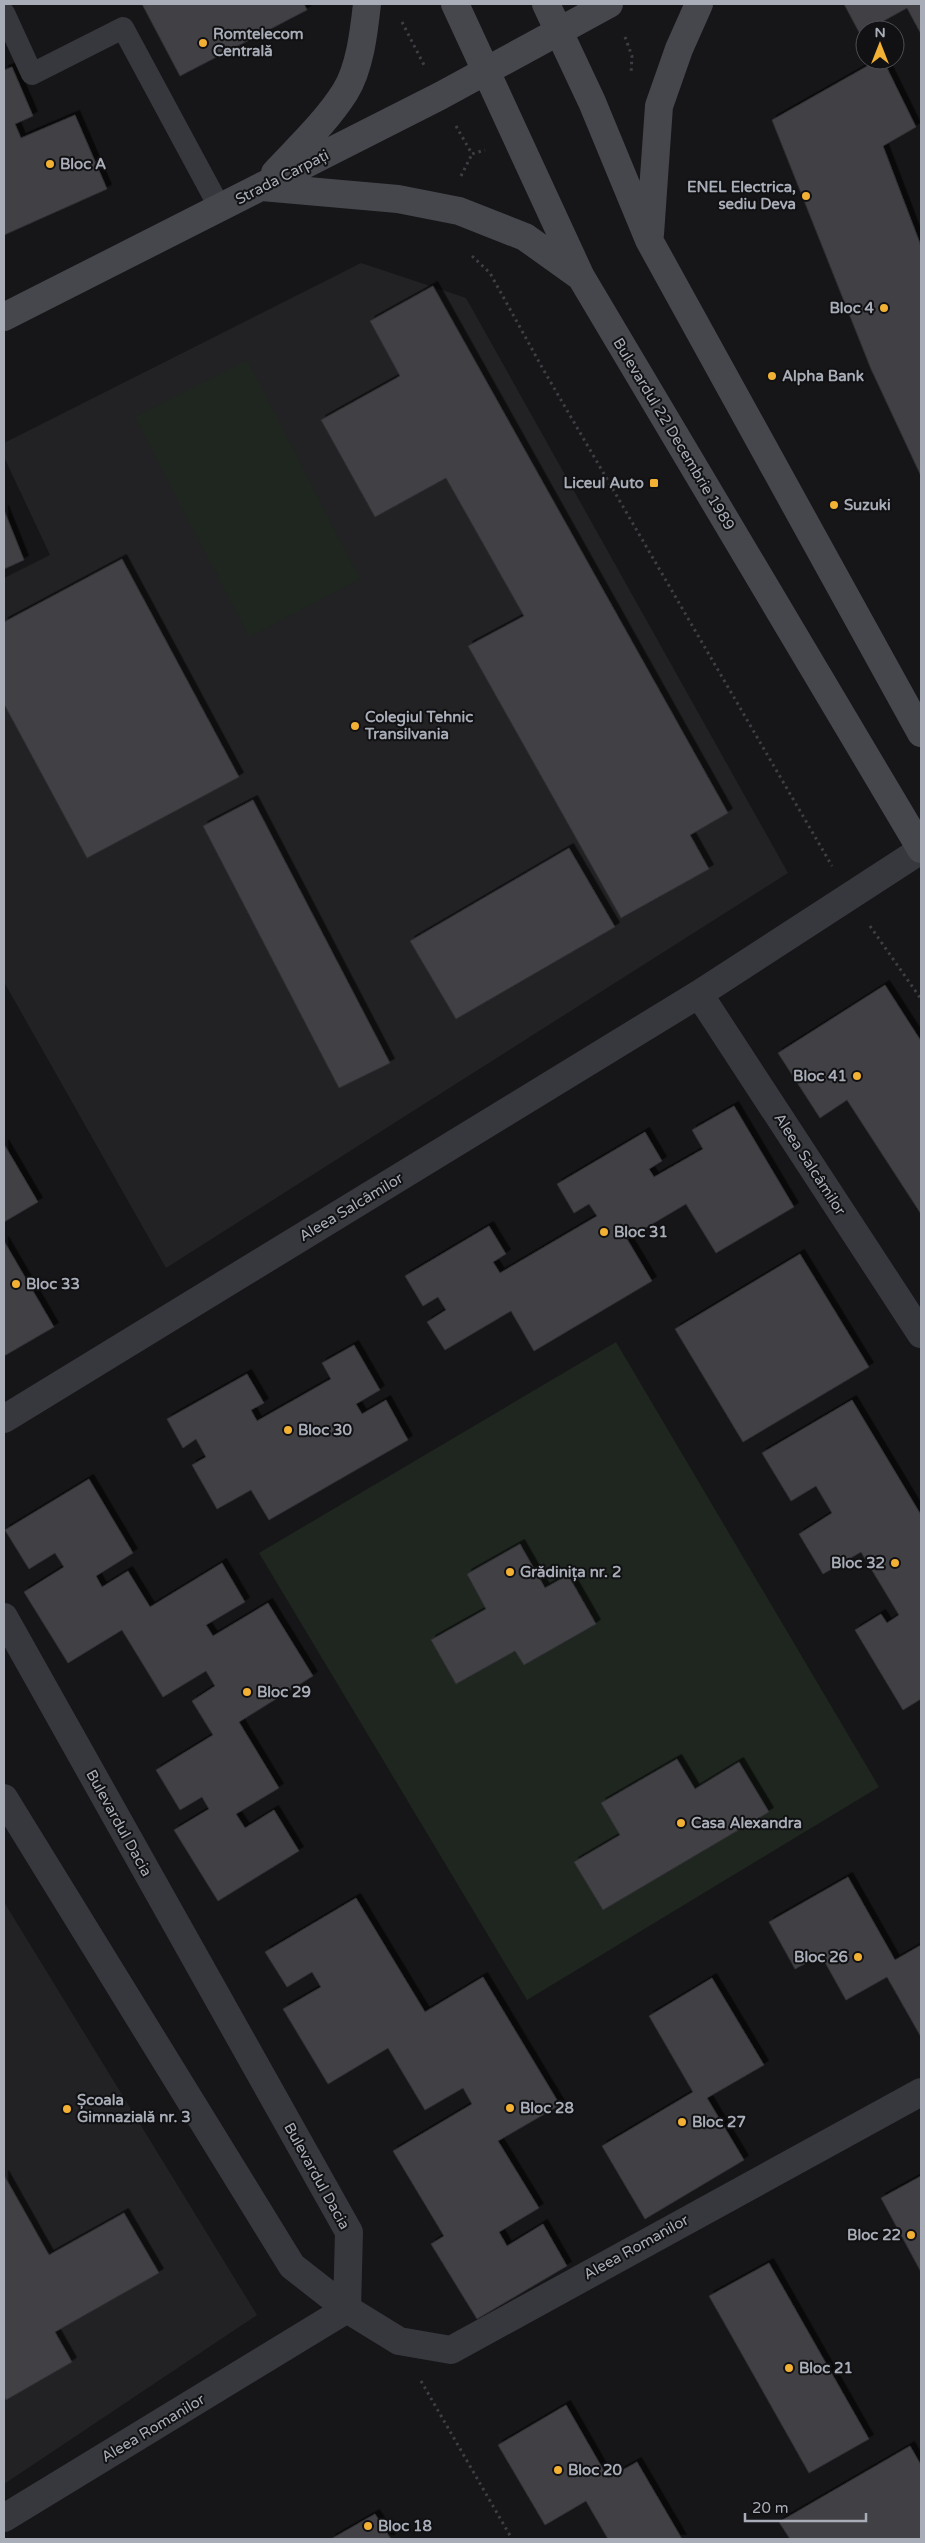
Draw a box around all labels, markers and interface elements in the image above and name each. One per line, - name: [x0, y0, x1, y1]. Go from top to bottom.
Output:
- north arrow: [855, 20, 905, 70]
- text: N: [874, 24, 886, 41]
- place label: Romtelecom Centrală: [213, 25, 304, 60]
- marker: Romtelecom Centrală: [197, 37, 209, 49]
- street label: Strada Carpați: [232, 146, 332, 208]
- place label: Bloc A: [60, 155, 106, 173]
- marker: Bloc A: [44, 158, 56, 170]
- place label: ENEL Electrica, sediu Deva: [687, 178, 796, 213]
- marker: ENEL Electrica, sediu Deva: [800, 190, 812, 202]
- place label: Bloc 4: [830, 299, 875, 317]
- marker: Bloc 4: [878, 302, 890, 314]
- street label: Bulevardul 22 Decembrie 1989: [609, 335, 739, 533]
- place label: Alpha Bank: [782, 367, 864, 386]
- marker: Alpha Bank: [766, 370, 778, 382]
- place label: Liceul Auto: [564, 474, 644, 492]
- marker: Liceul Auto: [648, 477, 660, 489]
- place label: Suzuki: [844, 496, 891, 514]
- marker: Suzuki: [828, 499, 840, 511]
- place label: Colegiul Tehnic Transilvania: [364, 708, 473, 743]
- marker: Colegiul Tehnic Transilvania: [349, 720, 361, 732]
- place label: Bloc 41: [793, 1067, 847, 1085]
- marker: Bloc 41: [851, 1070, 863, 1082]
- street label: Aleea Salcâmilor: [770, 1110, 850, 1219]
- street label: Aleea Salcâmilor: [296, 1169, 406, 1245]
- place label: Bloc 31: [614, 1223, 668, 1241]
- marker: Bloc 31: [598, 1226, 610, 1238]
- place label: Bloc 33: [26, 1275, 80, 1293]
- marker: Bloc 33: [10, 1278, 22, 1290]
- place label: Bloc 30: [298, 1421, 352, 1439]
- marker: Bloc 30: [282, 1424, 294, 1436]
- place label: Bloc 32: [831, 1554, 885, 1572]
- marker: Bloc 32: [889, 1557, 901, 1569]
- place label: Grădinița nr. 2: [520, 1563, 621, 1582]
- marker: Grădinița nr. 2: [504, 1566, 516, 1578]
- place label: Bloc 29: [257, 1683, 311, 1701]
- marker: Bloc 29: [241, 1686, 253, 1698]
- street label: Bulevardul Dacia: [82, 1766, 156, 1880]
- place label: Casa Alexandra: [691, 1814, 802, 1832]
- marker: Casa Alexandra: [675, 1817, 687, 1829]
- place label: Bloc 26: [794, 1948, 848, 1966]
- marker: Bloc 26: [852, 1951, 864, 1963]
- place label: Școala Gimnazială nr. 3: [77, 2091, 191, 2126]
- place label: Bloc 28: [520, 2099, 574, 2117]
- marker: Bloc 28: [504, 2102, 516, 2114]
- marker: Școala Gimnazială nr. 3: [61, 2103, 73, 2115]
- place label: Bloc 27: [692, 2113, 746, 2131]
- marker: Bloc 27: [676, 2116, 688, 2128]
- street label: Bulevardul Dacia: [280, 2119, 354, 2233]
- street label: Aleea Romanilor: [580, 2210, 692, 2283]
- place label: Bloc 22: [847, 2226, 901, 2244]
- marker: Bloc 22: [905, 2229, 917, 2241]
- place label: Bloc 21: [799, 2359, 853, 2377]
- marker: Bloc 21: [783, 2362, 795, 2374]
- street label: Aleea Romanilor: [98, 2390, 208, 2466]
- place label: Bloc 20: [568, 2461, 622, 2479]
- marker: Bloc 20: [552, 2464, 564, 2476]
- scale bar: [745, 2490, 866, 2522]
- text: 20 m: [752, 2499, 789, 2517]
- place label: Bloc 18: [378, 2517, 432, 2535]
- marker: Bloc 18: [362, 2520, 374, 2532]

